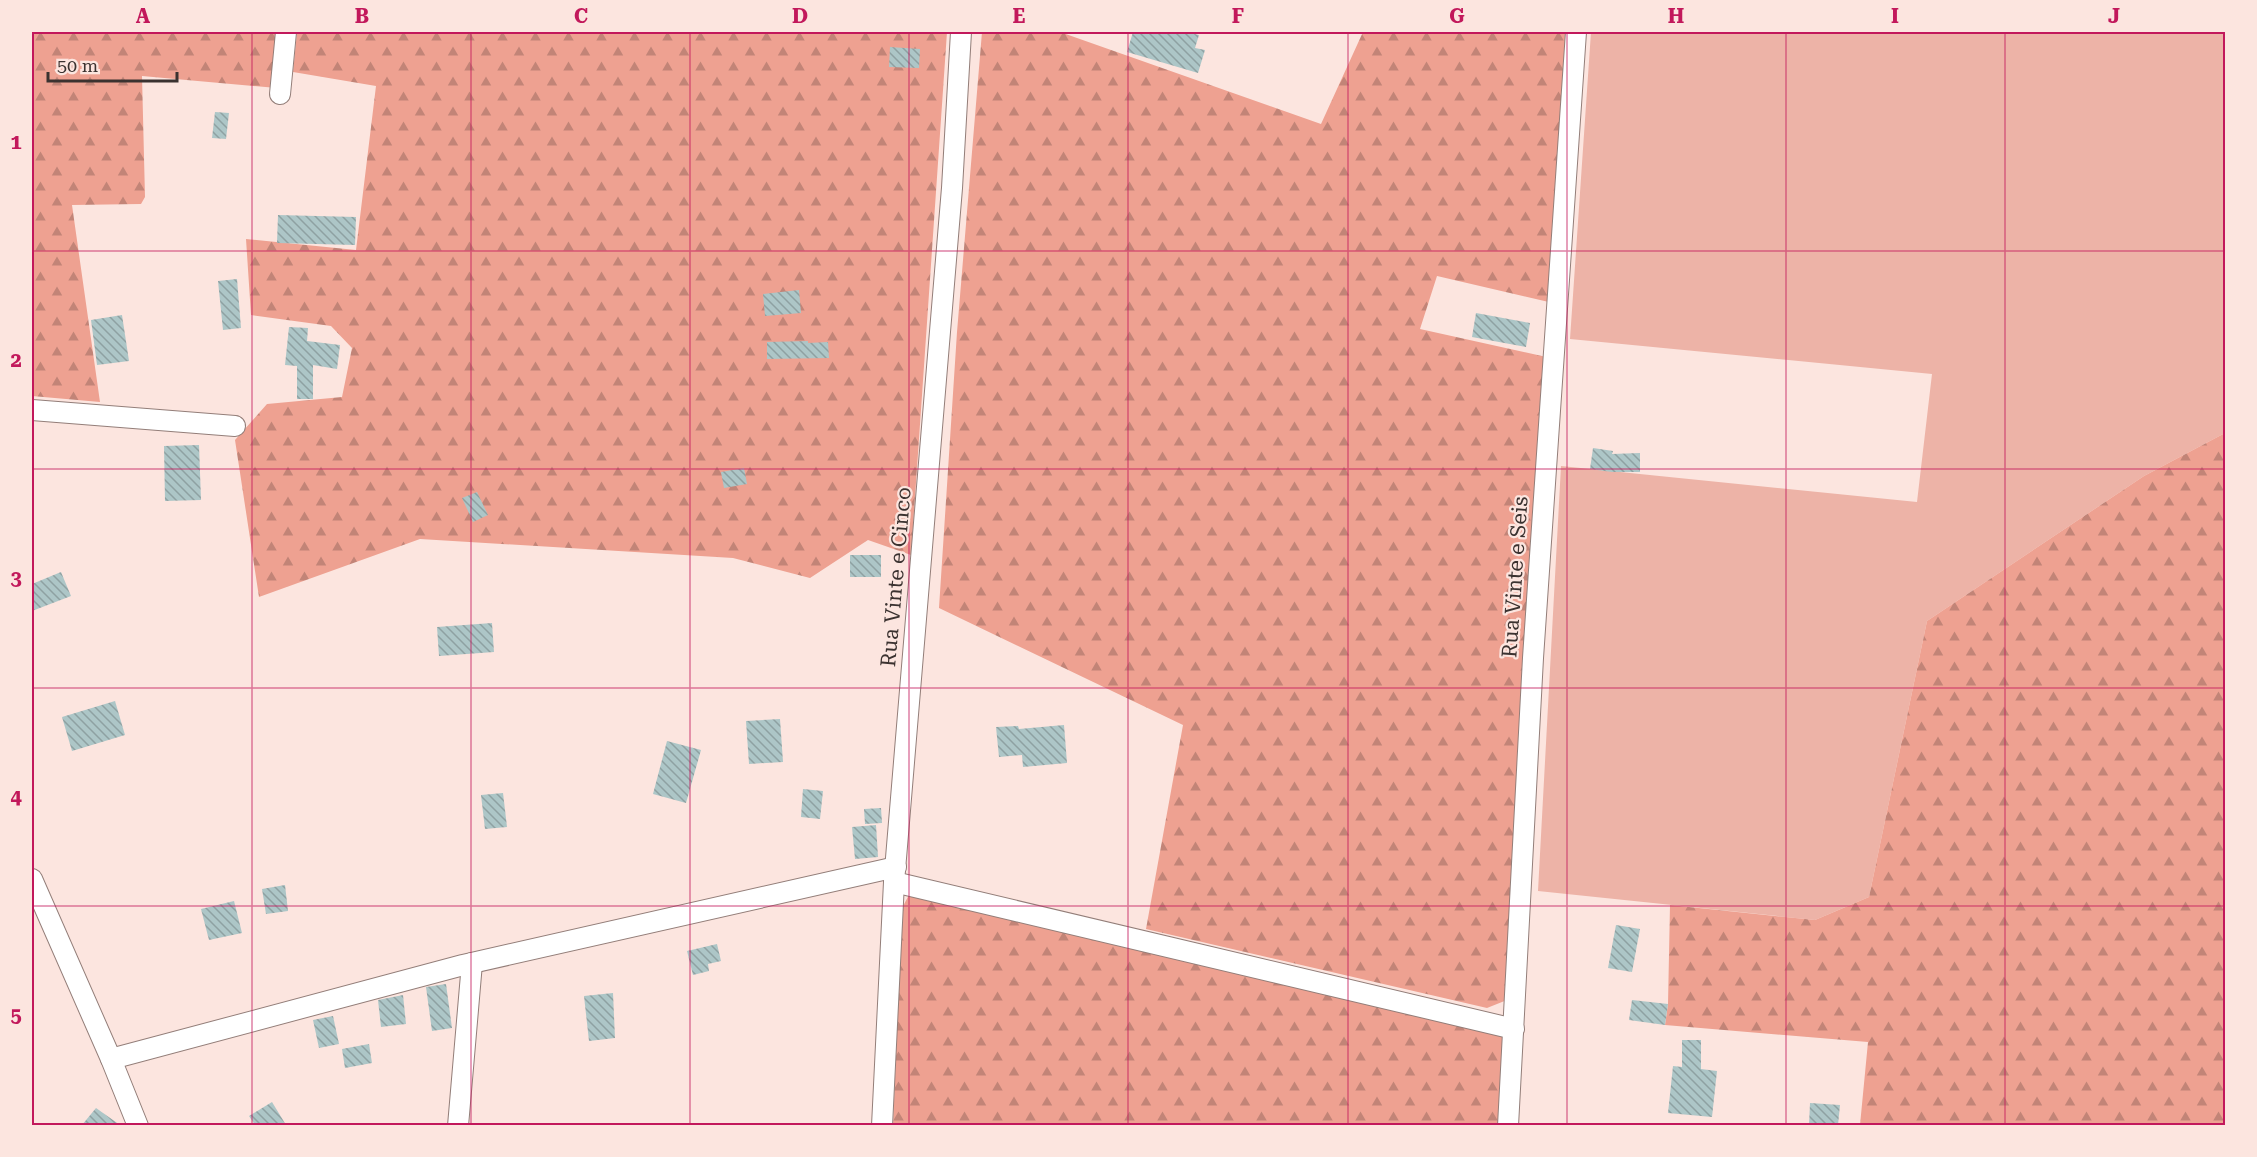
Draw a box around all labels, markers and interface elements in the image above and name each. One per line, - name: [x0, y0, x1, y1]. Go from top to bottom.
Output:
- text: A: [136, 4, 151, 28]
- text: B: [355, 4, 369, 28]
- text: C: [574, 4, 588, 28]
- text: D: [792, 4, 808, 28]
- text: E: [1013, 4, 1026, 28]
- text: F: [1232, 4, 1244, 28]
- text: G: [1449, 4, 1465, 28]
- text: H: [1668, 4, 1684, 28]
- text: I: [1891, 4, 1899, 28]
- text: J: [2108, 4, 2120, 28]
- scale bar: [48, 45, 177, 83]
- text: 50 m: [57, 55, 98, 76]
- text: 1: [10, 130, 22, 154]
- text: 2: [10, 348, 22, 372]
- street label: Rua Vinte e Cinco: [876, 486, 916, 668]
- street label: Rua Vinte e Seis: [1497, 495, 1533, 659]
- text: 3: [10, 566, 22, 590]
- text: 4: [10, 785, 22, 809]
- text: 5: [10, 1003, 22, 1027]

